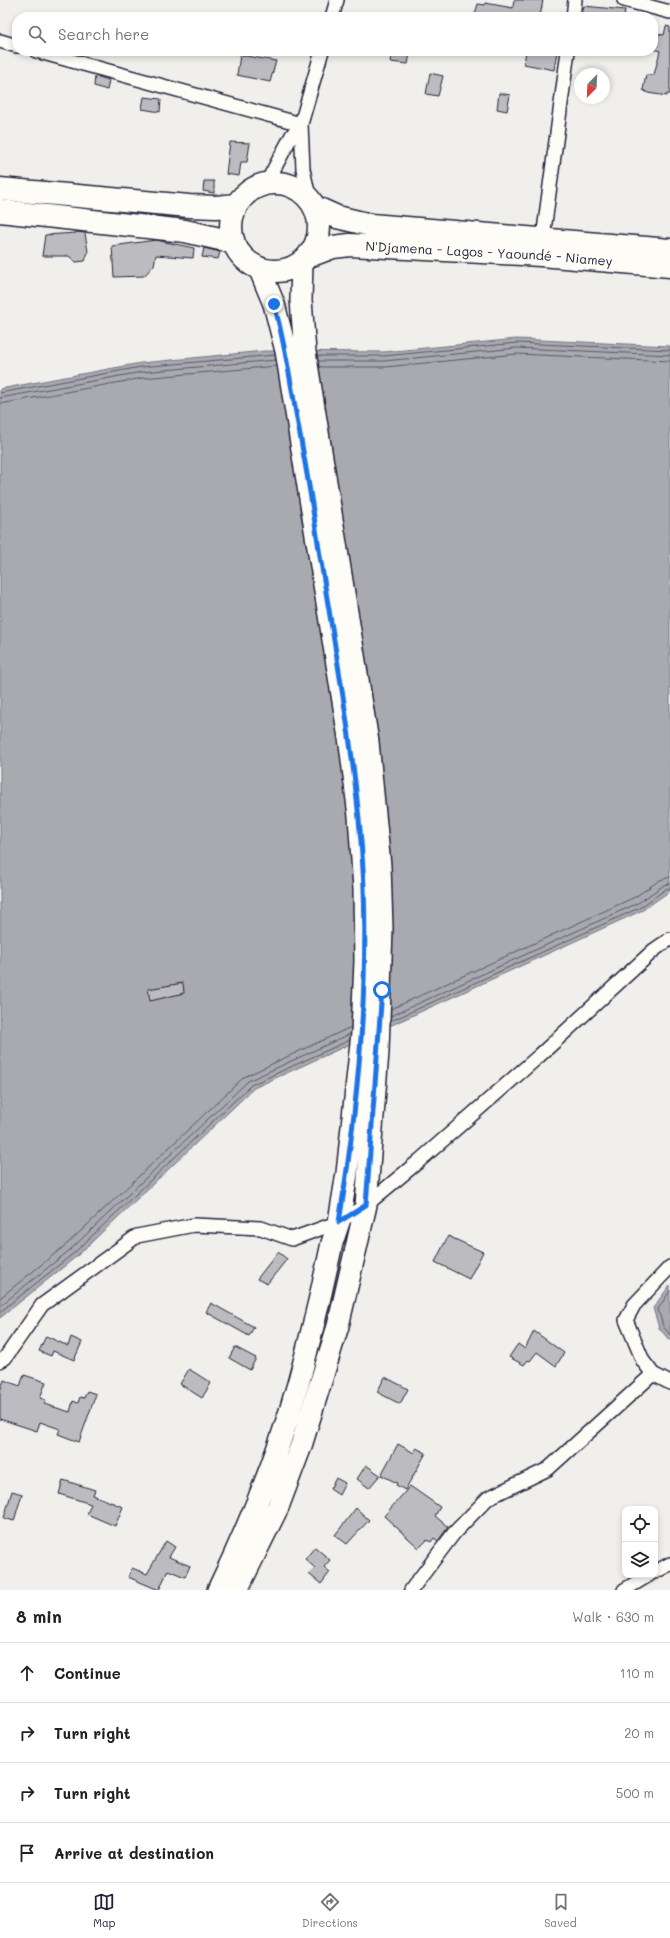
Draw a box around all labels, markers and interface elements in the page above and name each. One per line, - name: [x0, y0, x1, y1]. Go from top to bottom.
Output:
- search box: [12, 12, 658, 56]
- icon: search: [26, 23, 48, 45]
- text: Search here: [58, 24, 149, 44]
- north arrow: [574, 68, 610, 104]
- street label: N'Djamena - Lagos - Yaoundé - Niamey: [365, 237, 614, 269]
- route end: [265, 295, 283, 313]
- route start: [373, 981, 391, 999]
- map controls: [622, 1506, 658, 1578]
- button: locate: [622, 1506, 658, 1542]
- button: layers: [622, 1542, 658, 1578]
- text: 8 min: [16, 1605, 62, 1627]
- text: Walk · 630 m: [572, 1608, 654, 1625]
- icon: ahead: [16, 1662, 38, 1684]
- text: Continue: [54, 1663, 121, 1683]
- text: 110 m: [620, 1664, 654, 1681]
- icon: right: [16, 1722, 38, 1744]
- text: Turn right: [54, 1723, 131, 1743]
- text: 20 m: [624, 1724, 654, 1741]
- icon: right: [16, 1782, 38, 1804]
- text: Turn right: [54, 1783, 131, 1803]
- text: 500 m: [616, 1784, 654, 1801]
- icon: arrive: [16, 1842, 38, 1864]
- text: Arrive at destination: [54, 1843, 214, 1863]
- tab: Map: [93, 1891, 116, 1930]
- tab: Directions: [302, 1891, 358, 1930]
- tab: Saved: [544, 1891, 577, 1930]

